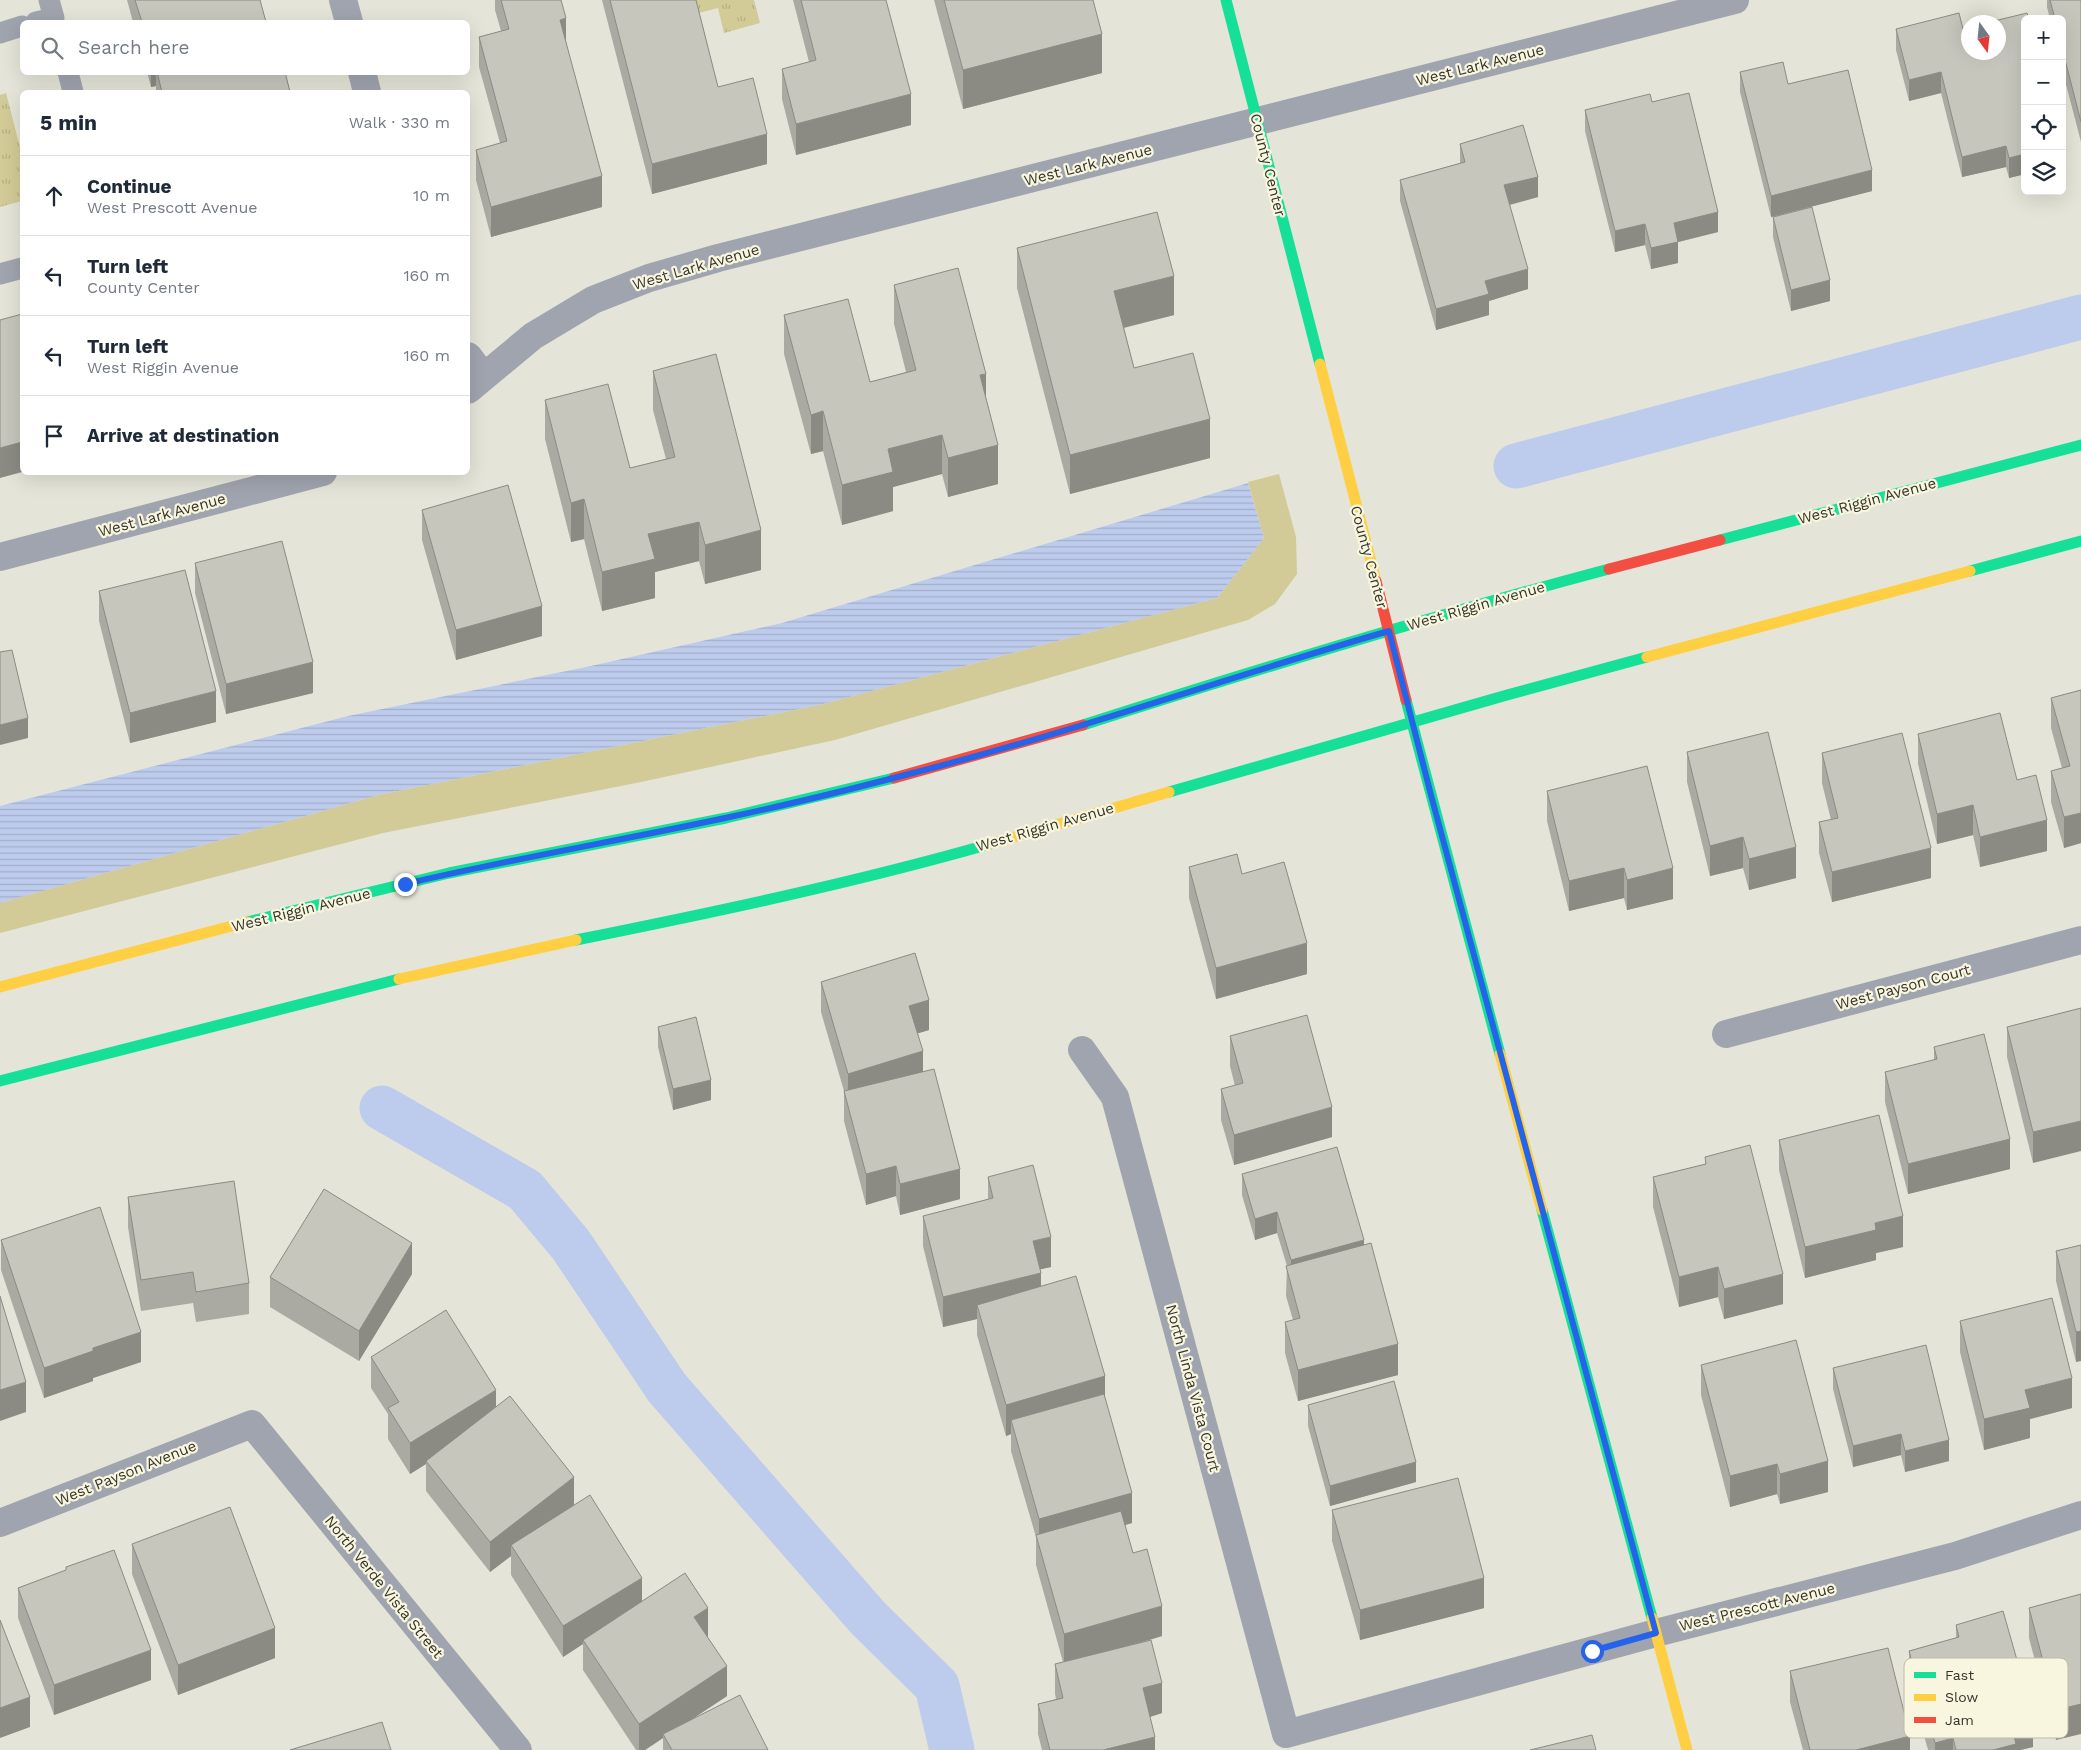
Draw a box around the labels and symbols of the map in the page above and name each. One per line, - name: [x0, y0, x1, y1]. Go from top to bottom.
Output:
- north arrow: [1961, 15, 2006, 60]
- street label: West Lark Avenue: [1414, 40, 1546, 90]
- street label: County Center: [1246, 112, 1290, 218]
- street label: West Lark Avenue: [1022, 140, 1154, 190]
- street label: West Lark Avenue: [630, 240, 762, 294]
- street label: West Riggin Avenue: [1796, 474, 1938, 528]
- street label: West Lark Avenue: [96, 489, 228, 541]
- street label: County Center: [1347, 504, 1391, 610]
- street label: West Riggin Avenue: [1405, 578, 1547, 634]
- street label: West Riggin Avenue: [974, 799, 1116, 855]
- route end: [394, 873, 417, 896]
- street label: West Riggin Avenue: [230, 884, 372, 936]
- street label: West Payson Court: [1834, 960, 1973, 1014]
- street label: North Linda Vista Court: [1162, 1302, 1224, 1474]
- street label: West Payson Avenue: [53, 1436, 199, 1510]
- street label: North Verde Vista Street: [321, 1512, 448, 1662]
- street label: West Prescott Avenue: [1677, 1579, 1837, 1635]
- route start: [1581, 1640, 1604, 1663]
- legend: [1904, 1658, 2068, 1738]
- text: Fast: [1945, 1667, 1974, 1683]
- text: Slow: [1945, 1689, 1978, 1705]
- text: Jam: [1945, 1712, 1974, 1728]

